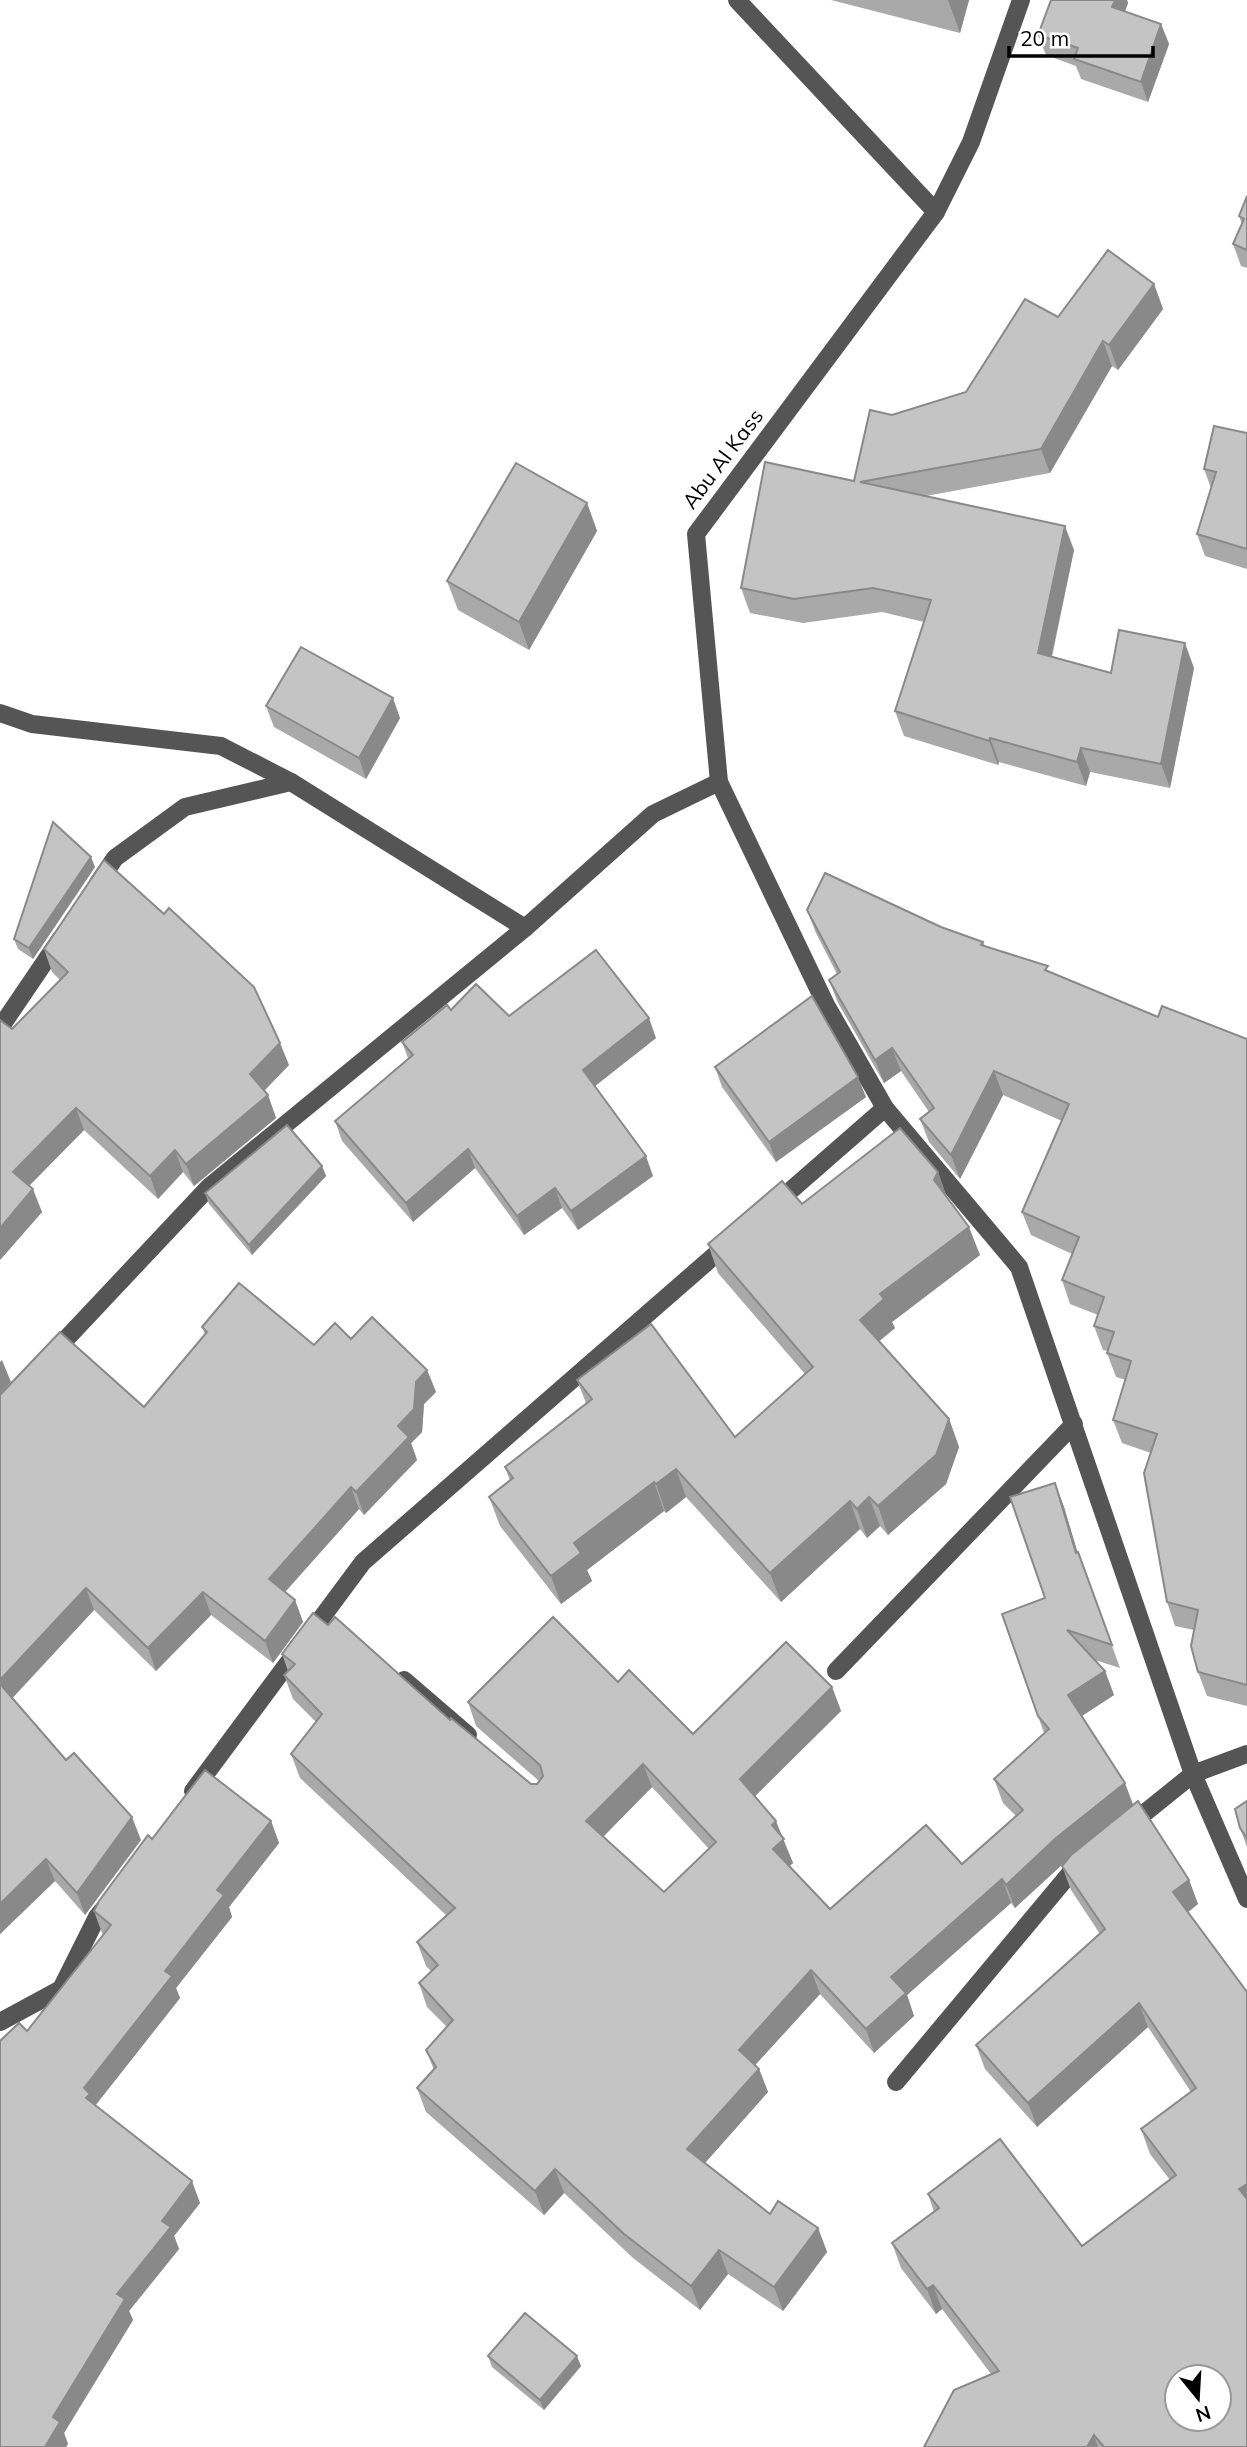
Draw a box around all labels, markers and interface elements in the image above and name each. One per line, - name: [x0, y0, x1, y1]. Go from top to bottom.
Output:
- scale bar: [1009, 14, 1152, 58]
- text: 20 m: [1020, 25, 1069, 51]
- street label: Abu Al Kass: [676, 403, 768, 513]
- north arrow: [1163, 2363, 1233, 2433]
- text: N: [1193, 2401, 1214, 2428]

